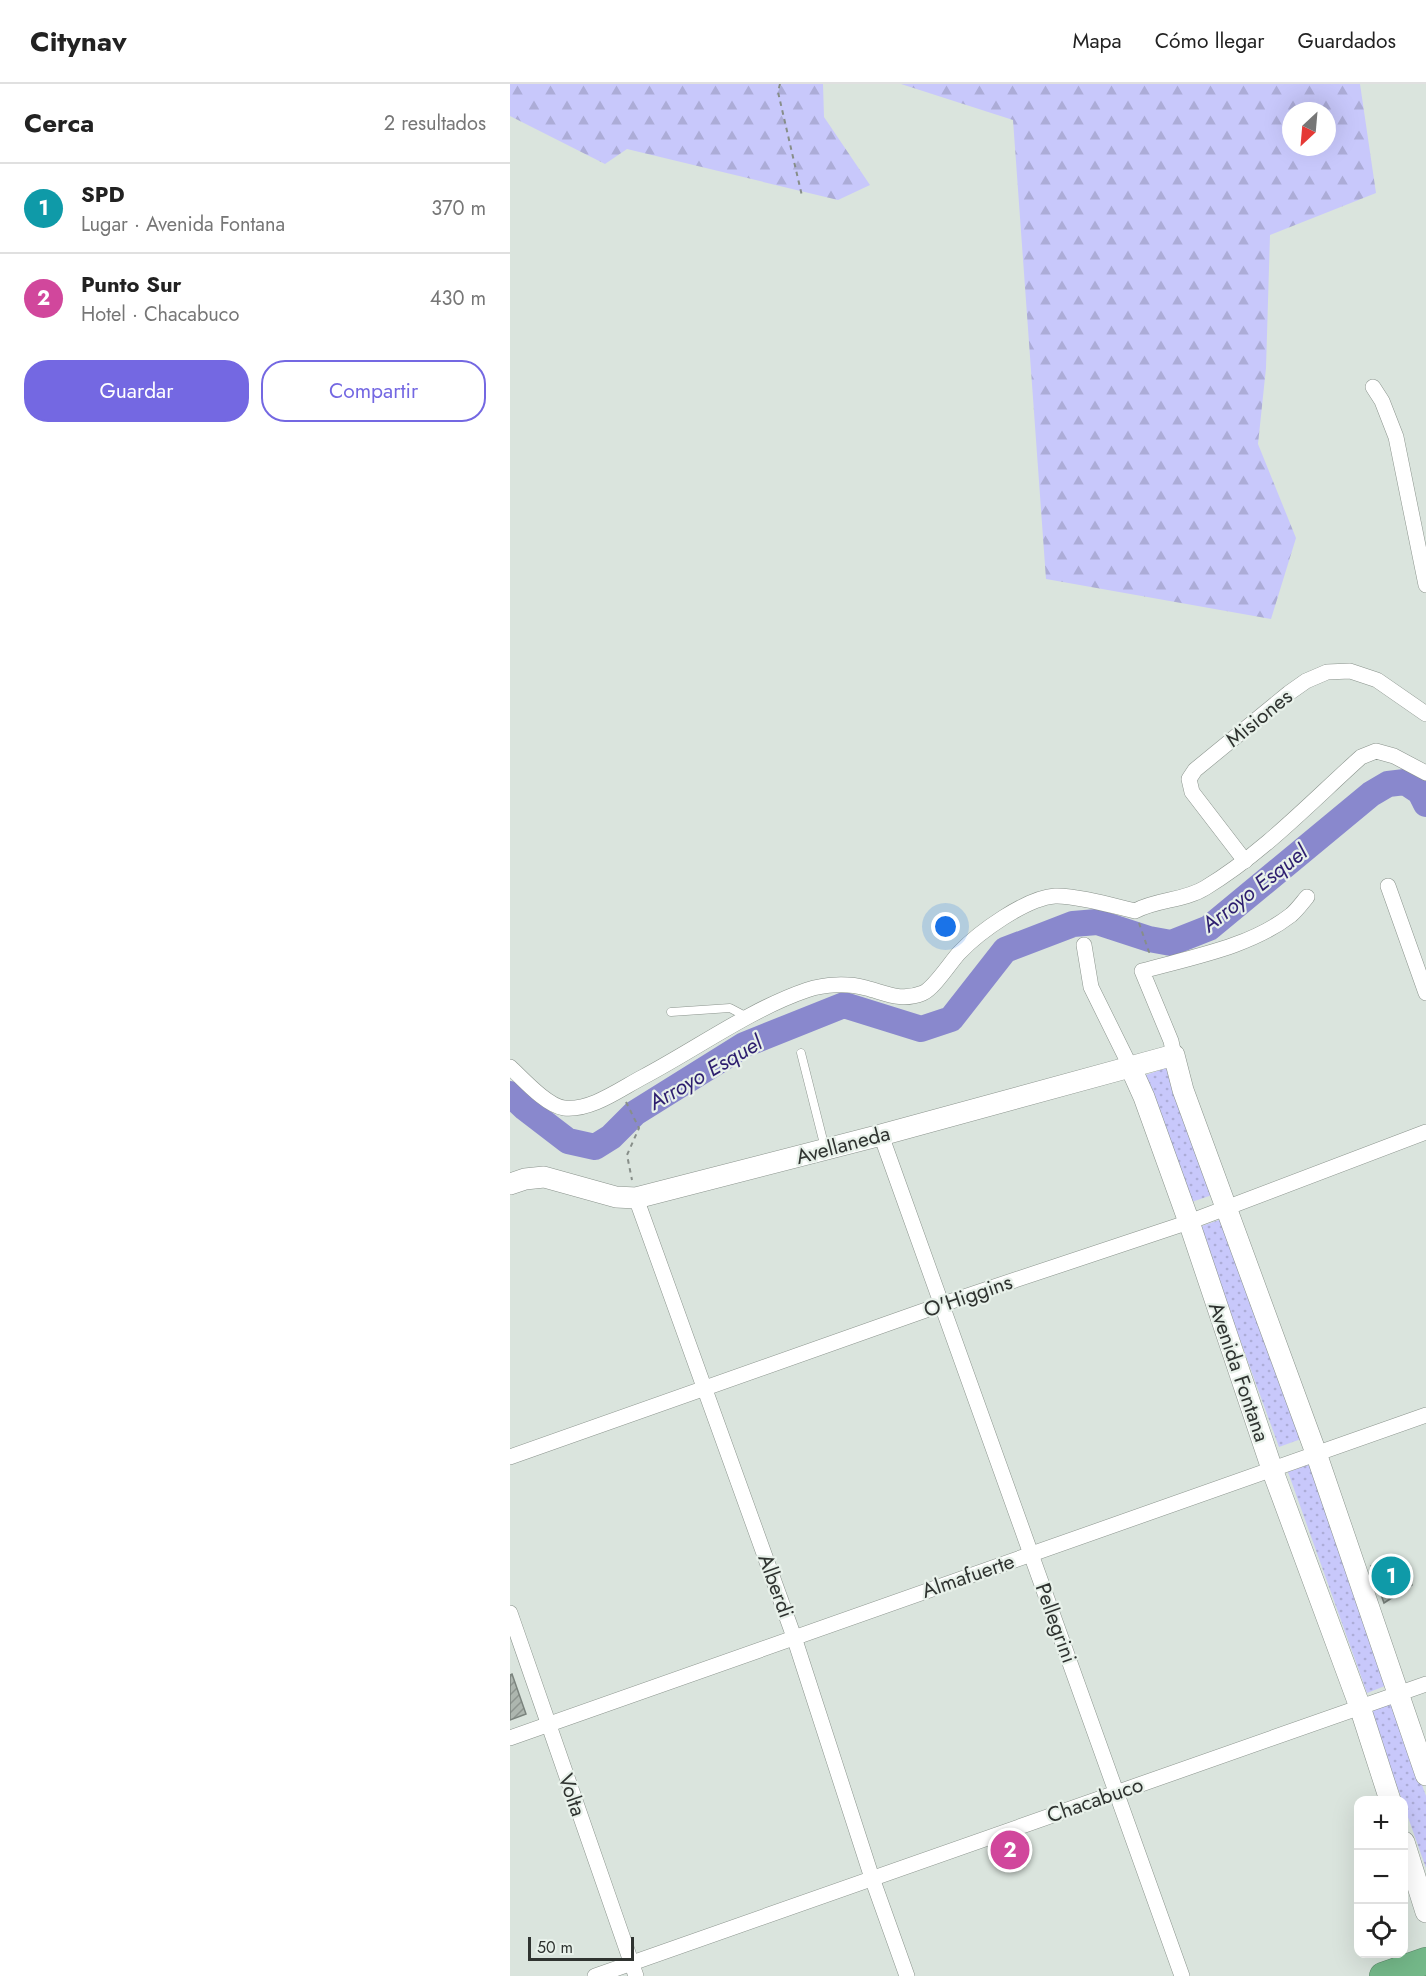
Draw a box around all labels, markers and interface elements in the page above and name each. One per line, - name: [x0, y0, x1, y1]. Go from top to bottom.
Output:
- text: Citynav: [30, 21, 127, 62]
- text: Mapa: [1072, 26, 1122, 56]
- text: Cómo llegar: [1155, 26, 1264, 56]
- text: Guardados: [1297, 26, 1396, 56]
- north arrow: [1282, 102, 1336, 156]
- text: Cerca: [24, 104, 94, 142]
- text: 2 resultados: [384, 109, 486, 138]
- text: SPD: [81, 178, 125, 210]
- text: 1: [38, 194, 49, 223]
- text: 370 m: [431, 194, 486, 223]
- text: Lugar · Avenida Fontana: [81, 210, 285, 239]
- text: Punto Sur: [81, 268, 182, 300]
- text: 2: [37, 284, 50, 313]
- text: 430 m: [430, 284, 486, 313]
- text: Hotel · Chacabuco: [81, 300, 239, 329]
- button: Guardar: [24, 360, 249, 422]
- button: Compartir: [261, 360, 486, 422]
- street label: Misiones: [1219, 682, 1299, 754]
- water label: Arroyo Esquel: [1193, 836, 1315, 940]
- your location: [931, 912, 960, 941]
- water label: Arroyo Esquel: [641, 1026, 769, 1118]
- street label: Avellaneda: [793, 1118, 893, 1172]
- street label: O'Higgins: [920, 1267, 1016, 1325]
- street label: Avenida Fontana: [1201, 1298, 1277, 1446]
- street label: Almafuerte: [918, 1546, 1018, 1606]
- street label: Alberdi: [751, 1550, 801, 1622]
- pin: 1: [1372, 1554, 1410, 1598]
- street label: Pellegrini: [1028, 1579, 1084, 1667]
- street label: Volta: [551, 1769, 593, 1821]
- street label: Chacabuco: [1043, 1770, 1147, 1830]
- map controls: [1354, 1796, 1408, 1958]
- button: +: [1354, 1796, 1408, 1850]
- pin: 2: [990, 1828, 1030, 1872]
- button: −: [1354, 1850, 1408, 1904]
- button: locate: [1354, 1904, 1408, 1958]
- scale bar: [528, 1934, 634, 1962]
- text: 50 m: [537, 1936, 573, 1959]

